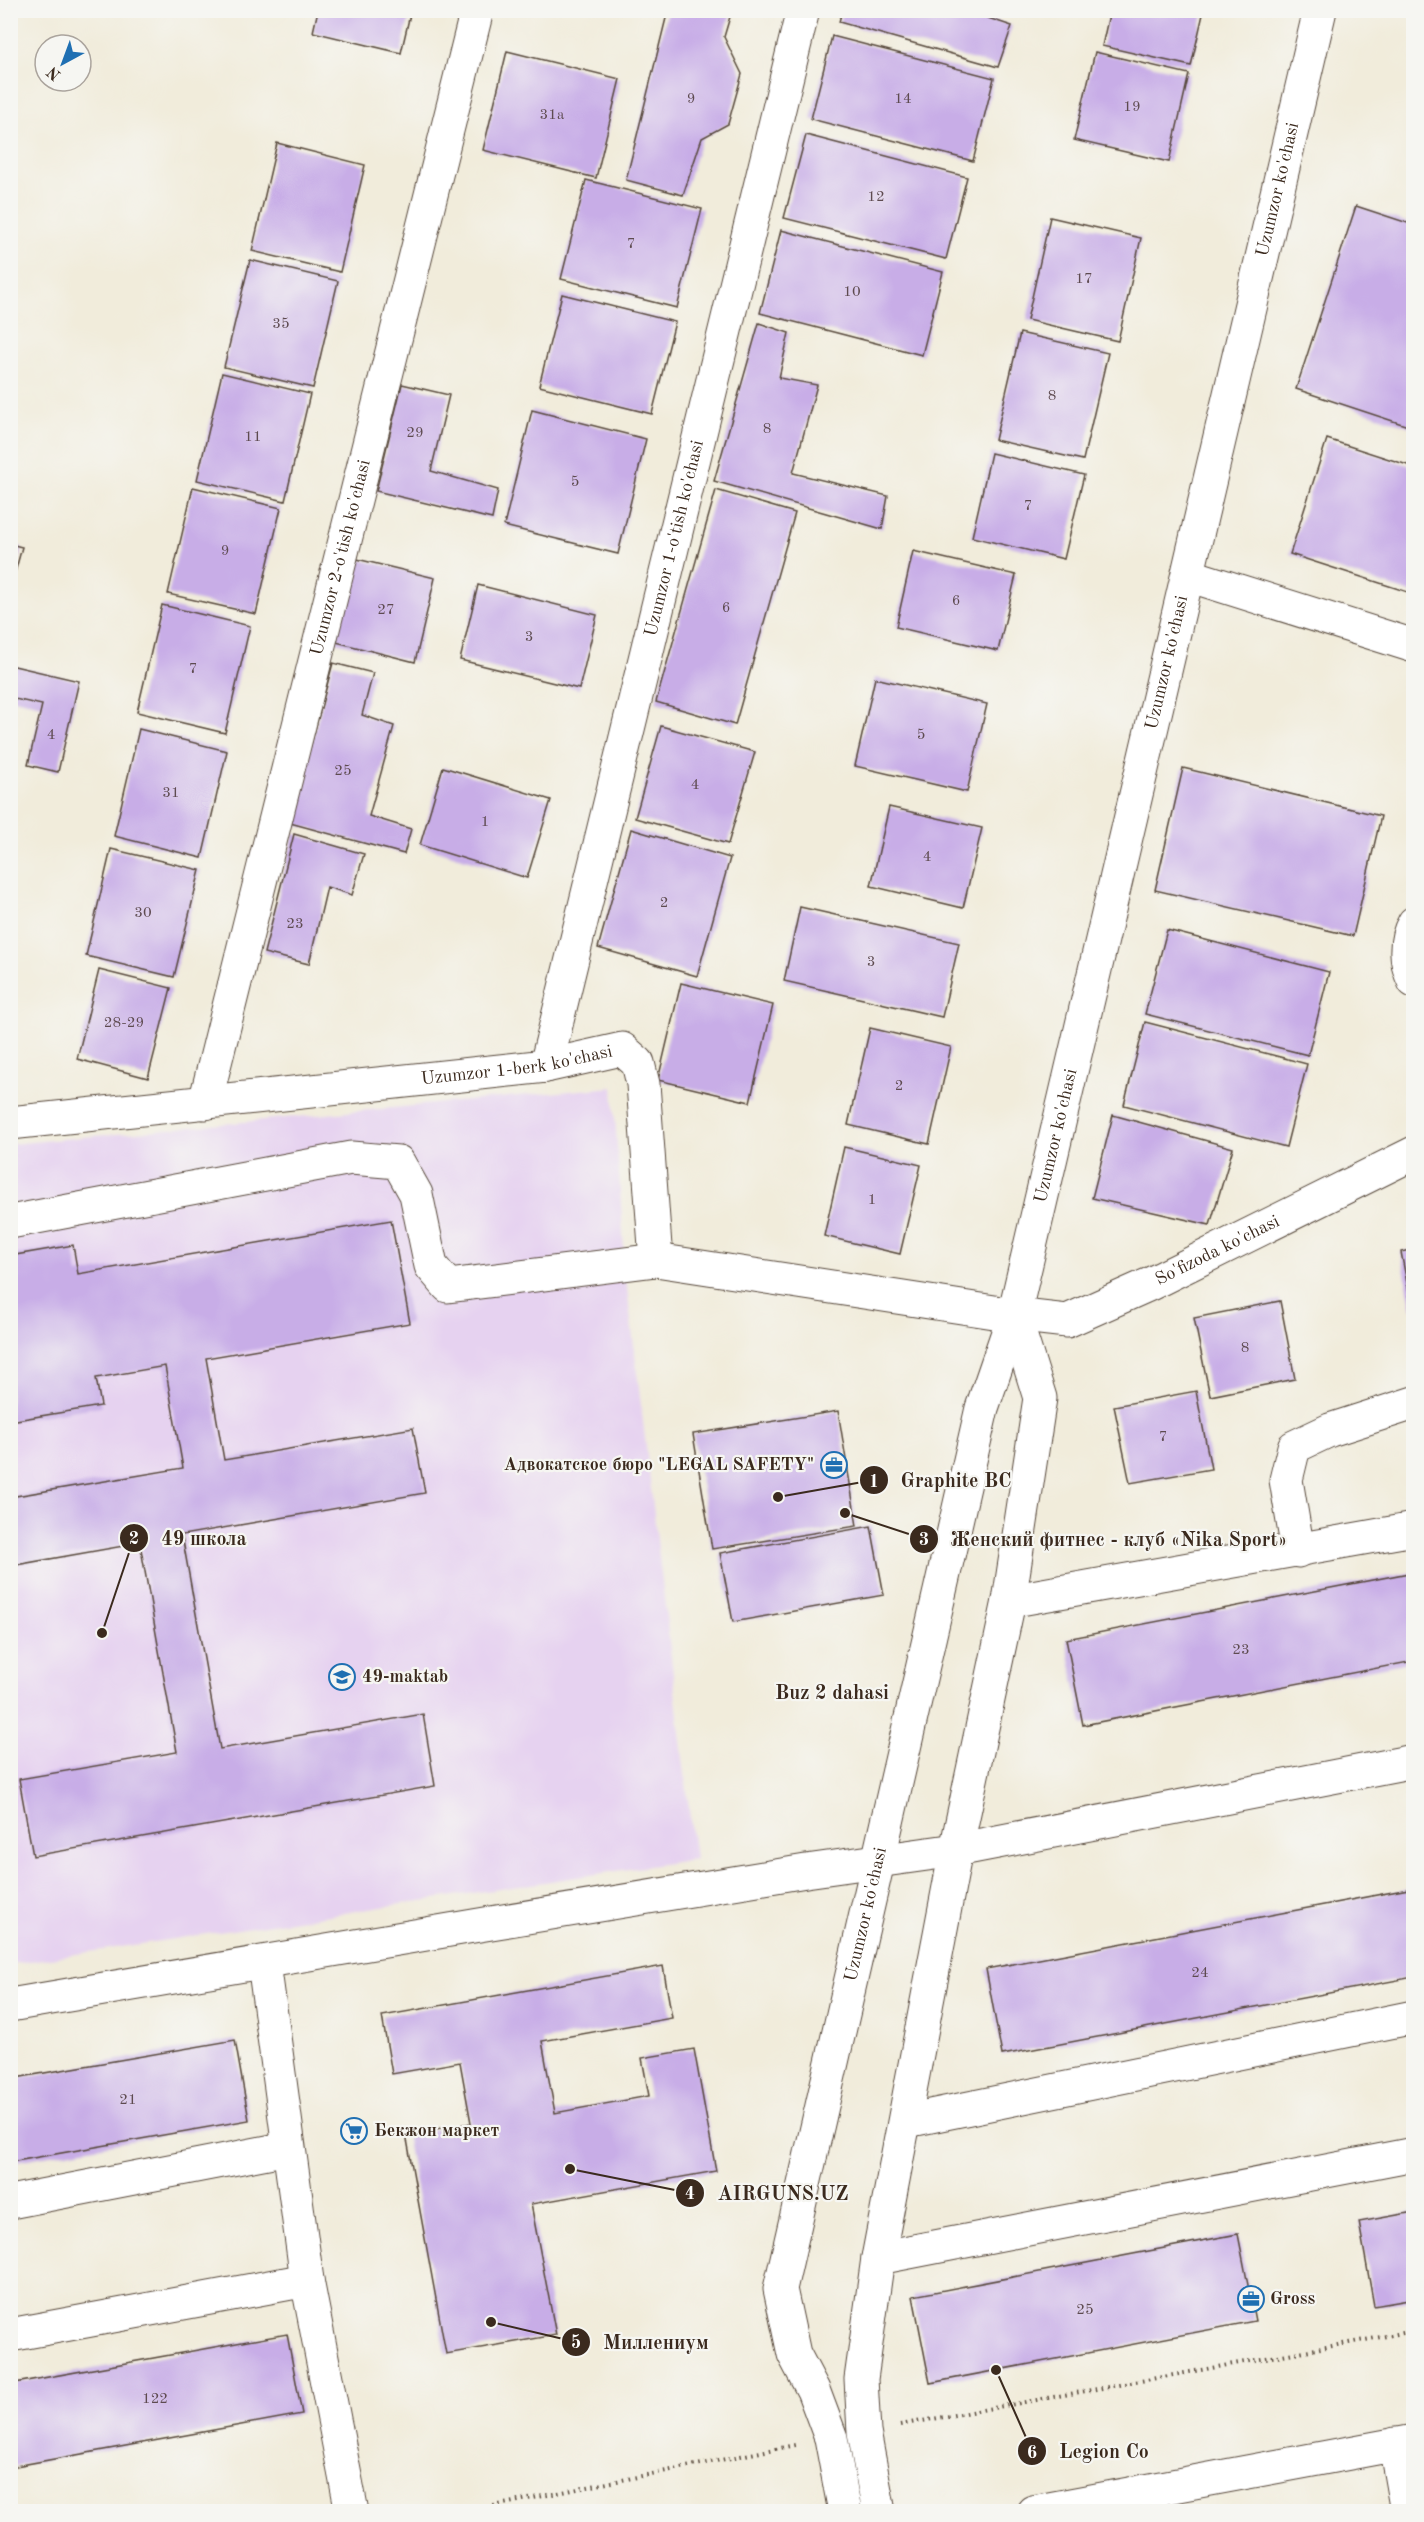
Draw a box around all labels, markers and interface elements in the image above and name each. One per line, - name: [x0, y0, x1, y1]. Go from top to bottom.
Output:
- north arrow: [33, 33, 93, 93]
- text: N: [44, 62, 64, 83]
- house number: 9: [687, 92, 695, 107]
- house number: 14: [894, 92, 912, 107]
- house number: 19: [1123, 100, 1141, 115]
- house number: 31a: [540, 108, 565, 123]
- street label: Uzumzor ko'chasi: [1253, 121, 1302, 258]
- house number: 12: [867, 190, 885, 205]
- house number: 7: [627, 237, 635, 252]
- house number: 17: [1075, 272, 1093, 287]
- house number: 10: [843, 285, 861, 300]
- house number: 35: [272, 317, 290, 332]
- house number: 8: [1048, 389, 1056, 404]
- house number: 8: [763, 422, 771, 437]
- house number: 29: [406, 426, 424, 441]
- house number: 11: [244, 430, 262, 445]
- street label: Uzumzor 1-o'tish ko'chasi: [642, 438, 707, 638]
- street label: Uzumzor 2-o'tish ko'chasi: [308, 458, 374, 657]
- house number: 5: [571, 475, 579, 490]
- house number: 7: [1024, 499, 1032, 514]
- house number: 9: [221, 544, 229, 559]
- house number: 6: [952, 594, 960, 609]
- street label: Uzumzor ko'chasi: [1143, 594, 1191, 731]
- house number: 6: [722, 601, 730, 616]
- house number: 27: [377, 603, 395, 618]
- house number: 3: [525, 630, 533, 645]
- house number: 7: [189, 662, 197, 677]
- house number: 4: [47, 728, 55, 743]
- house number: 5: [917, 728, 925, 743]
- house number: 25: [334, 764, 352, 779]
- house number: 4: [691, 778, 699, 793]
- house number: 31: [162, 786, 180, 801]
- house number: 1: [481, 815, 489, 830]
- house number: 4: [923, 850, 931, 865]
- house number: 2: [660, 896, 668, 911]
- house number: 30: [134, 906, 152, 921]
- house number: 23: [286, 917, 304, 932]
- house number: 3: [867, 955, 875, 970]
- house number: 28-29: [104, 1016, 144, 1031]
- street label: Uzumzor 1-berk ko'chasi: [420, 1042, 614, 1088]
- street label: Uzumzor ko'chasi: [1032, 1067, 1080, 1205]
- house number: 2: [895, 1079, 903, 1094]
- house number: 1: [868, 1193, 876, 1208]
- street label: So'fizoda ko'chasi: [1153, 1212, 1283, 1289]
- house number: 8: [1241, 1341, 1249, 1356]
- house number: 7: [1159, 1430, 1167, 1445]
- office icon: Адвокатское бюро "LEGAL SAFETY": [819, 1450, 849, 1480]
- place label: Адвокатское бюро "LEGAL SAFETY": [504, 1456, 814, 1474]
- callout: Graphite BC: [859, 1461, 1024, 1499]
- text: Graphite BC: [901, 1472, 1011, 1492]
- text: 1: [869, 1473, 879, 1491]
- callout: 49 школа: [119, 1519, 259, 1557]
- callout: Женский фитнес - клуб «Nika Sport»: [909, 1520, 1300, 1558]
- text: 2: [129, 1530, 139, 1548]
- text: 49 школа: [161, 1530, 247, 1550]
- text: 3: [919, 1531, 929, 1549]
- text: Женский фитнес - клуб «Nika Sport»: [951, 1531, 1287, 1551]
- house number: 23: [1232, 1643, 1250, 1658]
- school or university icon: 49-maktab: [327, 1662, 357, 1692]
- place label: 49-maktab: [362, 1668, 448, 1686]
- district label: Buz 2 dahasi: [775, 1684, 889, 1704]
- street label: Uzumzor ko'chasi: [842, 1846, 890, 1983]
- house number: 24: [1191, 1966, 1209, 1981]
- house number: 21: [119, 2093, 137, 2108]
- supermarket icon: Бекжон маркет: [339, 2116, 369, 2146]
- place label: Бекжон маркет: [374, 2122, 499, 2140]
- callout: AIRGUNS.UZ: [675, 2174, 860, 2212]
- text: 4: [685, 2185, 695, 2203]
- text: AIRGUNS.UZ: [718, 2185, 848, 2205]
- office icon: Gross: [1236, 2284, 1266, 2314]
- place label: Gross: [1270, 2290, 1316, 2308]
- house number: 25: [1076, 2303, 1094, 2318]
- callout: Миллениум: [561, 2323, 721, 2361]
- text: 5: [571, 2334, 581, 2352]
- text: Миллениум: [603, 2334, 709, 2354]
- house number: 122: [142, 2392, 168, 2407]
- callout: Legion Co: [1017, 2432, 1161, 2470]
- text: Legion Co: [1059, 2443, 1149, 2463]
- text: 6: [1027, 2444, 1037, 2462]

